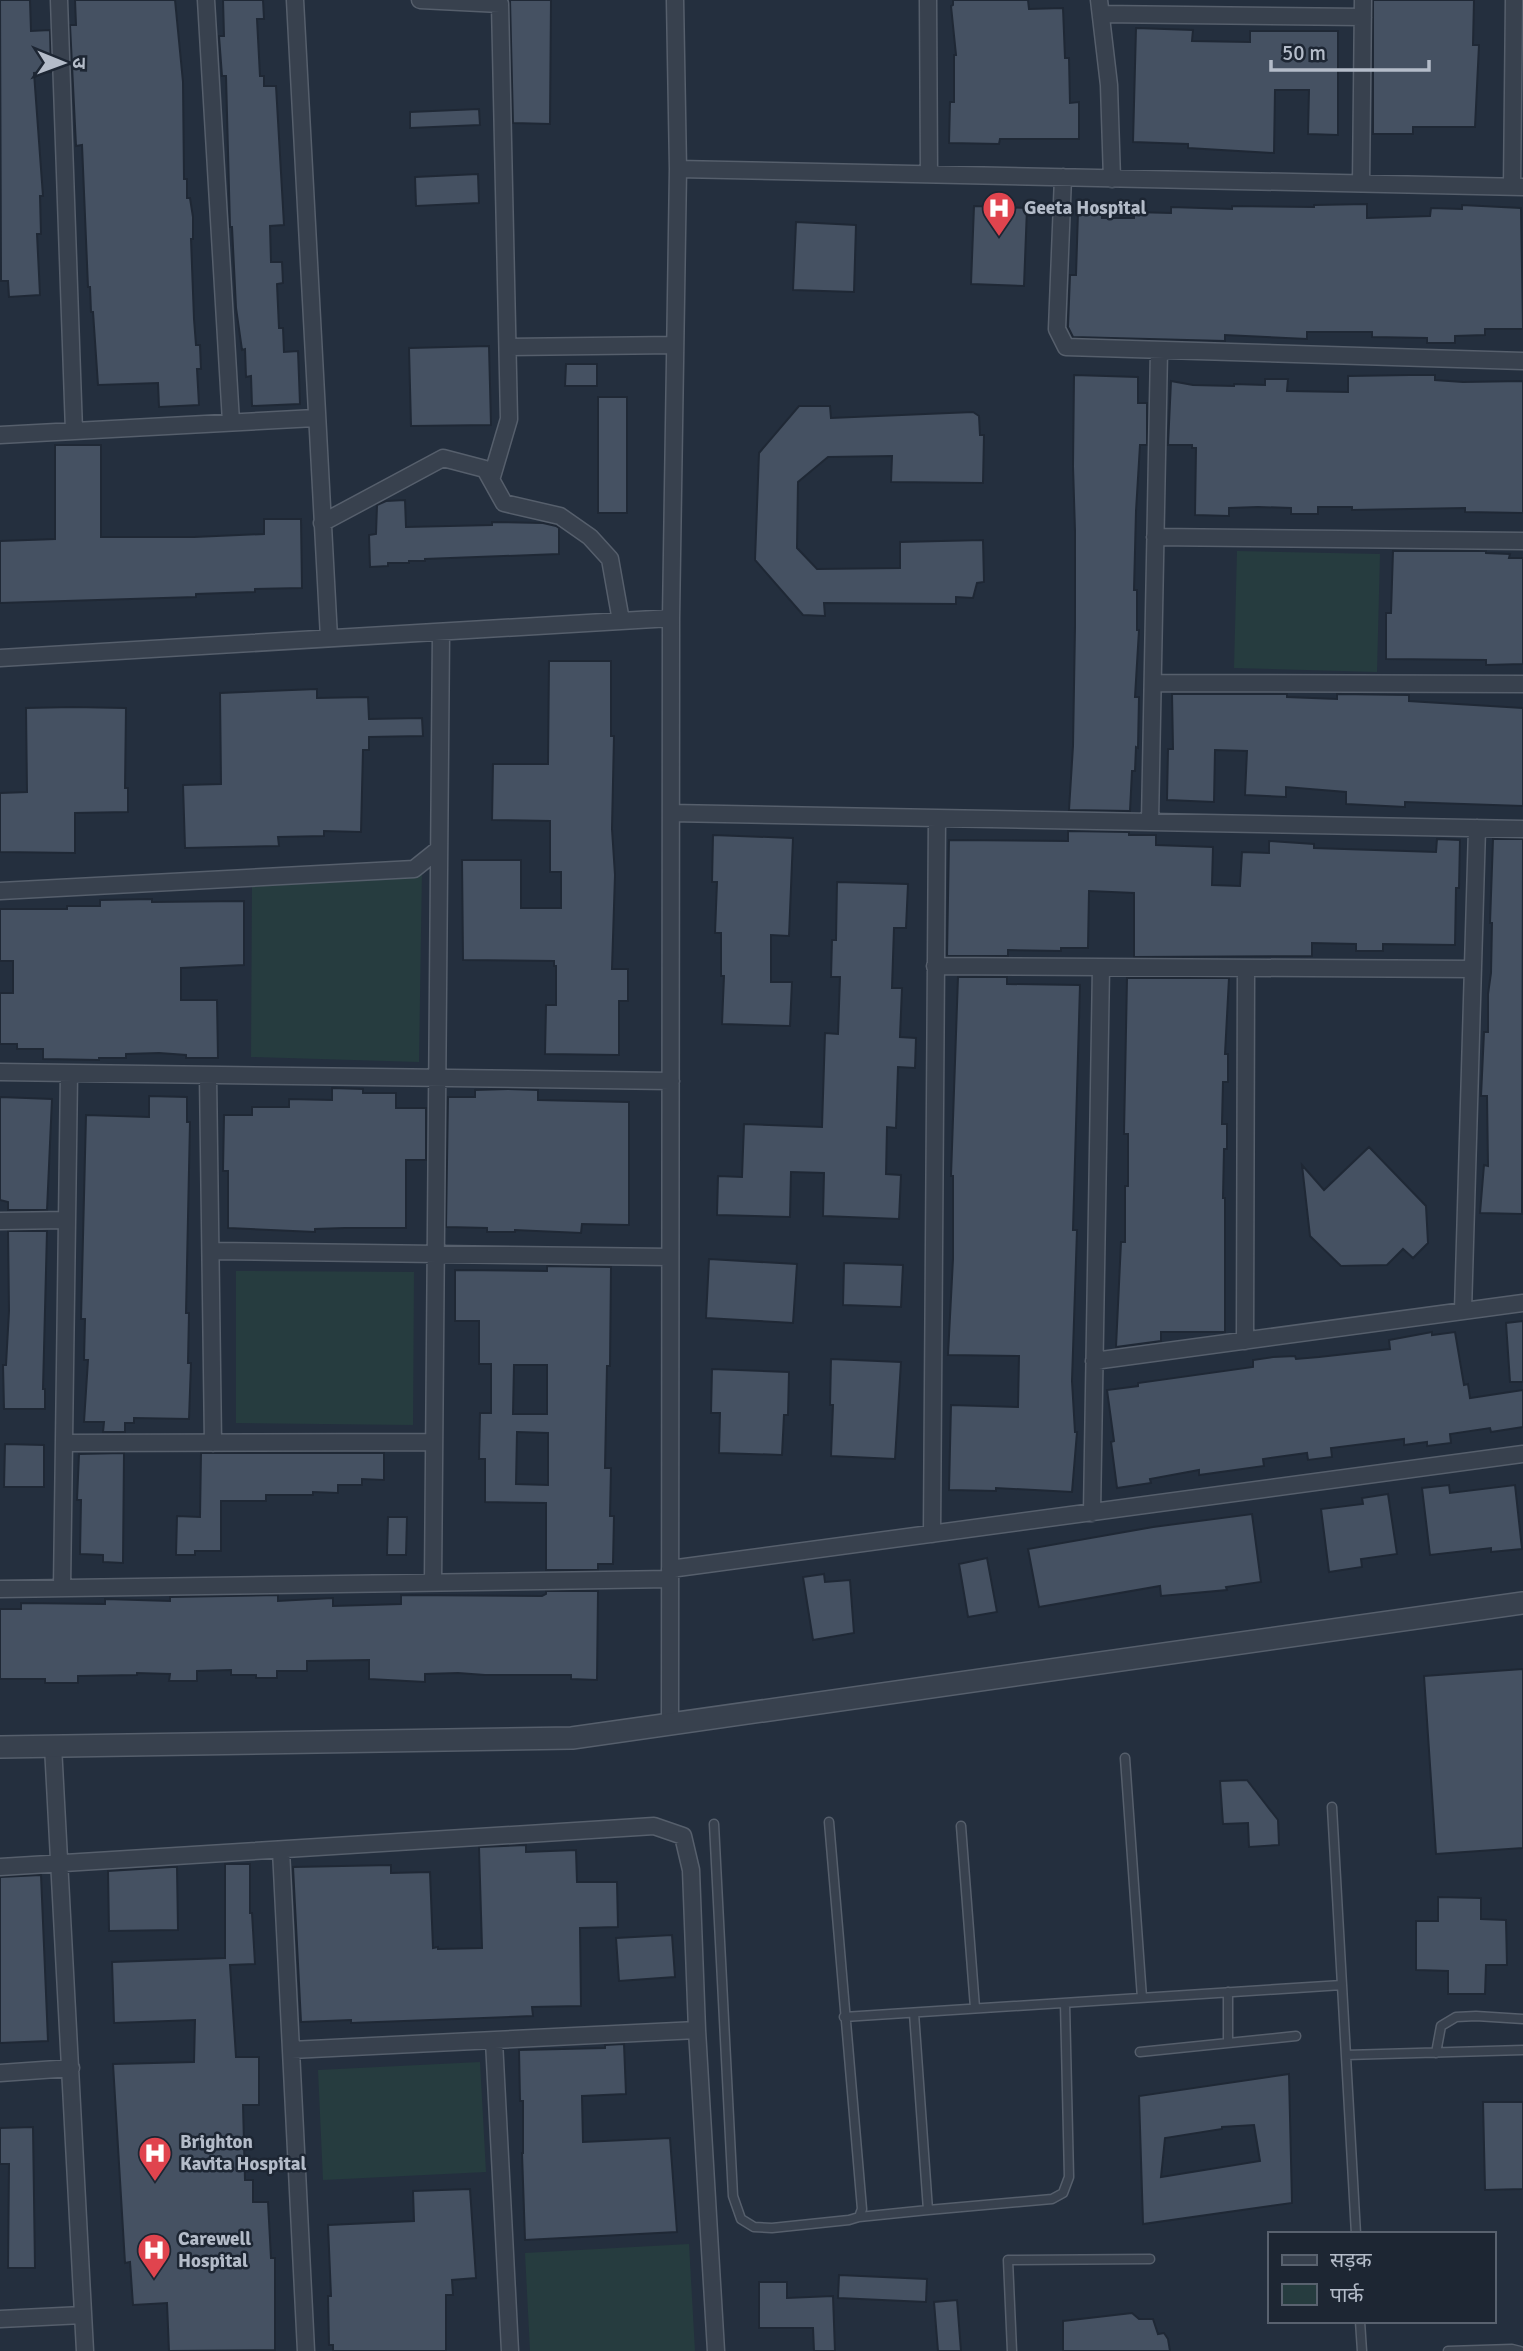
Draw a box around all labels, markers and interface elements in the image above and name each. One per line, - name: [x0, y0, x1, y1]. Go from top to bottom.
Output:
- north arrow: [28, 28, 98, 98]
- scale bar: [1271, 28, 1428, 72]
- text: 50 m: [1282, 40, 1326, 66]
- text: उ: [67, 58, 91, 70]
- hospital icon: Geeta Hospital: [980, 189, 1018, 238]
- place label: Geeta Hospital: [1024, 196, 1146, 220]
- place label: Brighton Kavita Hospital: [180, 2130, 307, 2176]
- hospital icon: Brighton Kavita Hospital: [136, 2134, 174, 2183]
- place label: Carewell Hospital: [178, 2227, 251, 2273]
- hospital icon: Carewell Hospital: [135, 2231, 173, 2280]
- legend: [1268, 2232, 1495, 2323]
- text: सड़क: [1330, 2247, 1372, 2273]
- text: पार्क: [1330, 2282, 1364, 2308]

